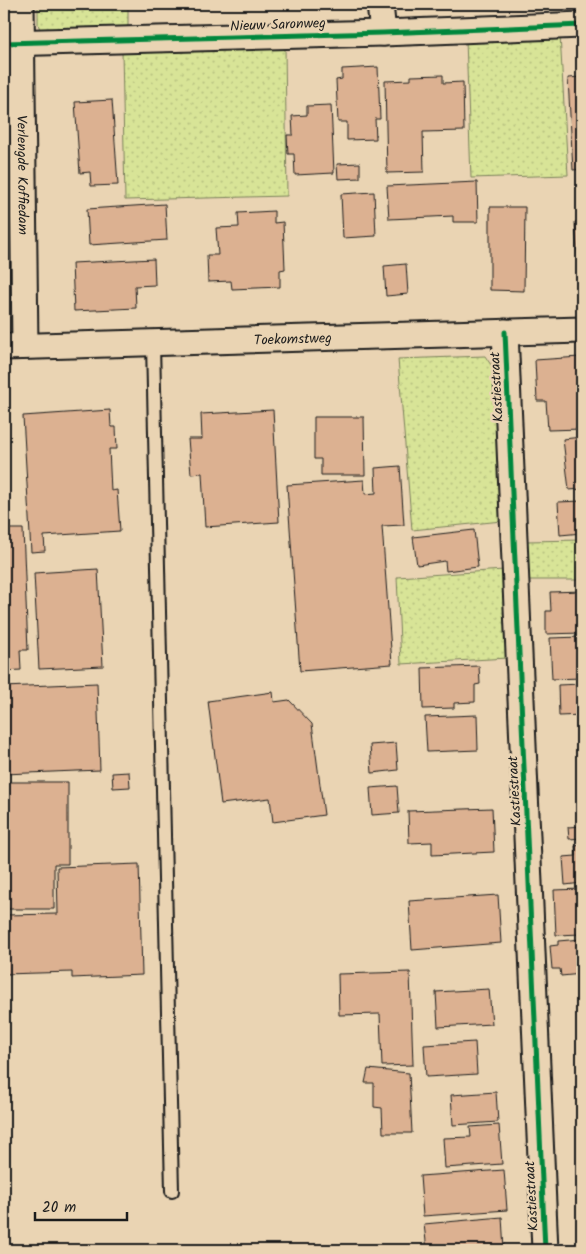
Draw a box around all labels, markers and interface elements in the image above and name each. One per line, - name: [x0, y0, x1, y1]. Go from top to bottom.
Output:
- street label: Nieuw Saronweg: [230, 12, 326, 38]
- street label: Verlengde Koffiedam: [10, 115, 34, 235]
- street label: Toekomstweg: [254, 327, 332, 352]
- street label: Kastiestraat: [484, 351, 510, 423]
- street label: Kastiestraat: [502, 755, 528, 827]
- street label: Kastiestraat: [519, 1160, 545, 1232]
- scale bar: [35, 1189, 128, 1221]
- text: 20 m: [42, 1196, 76, 1220]

